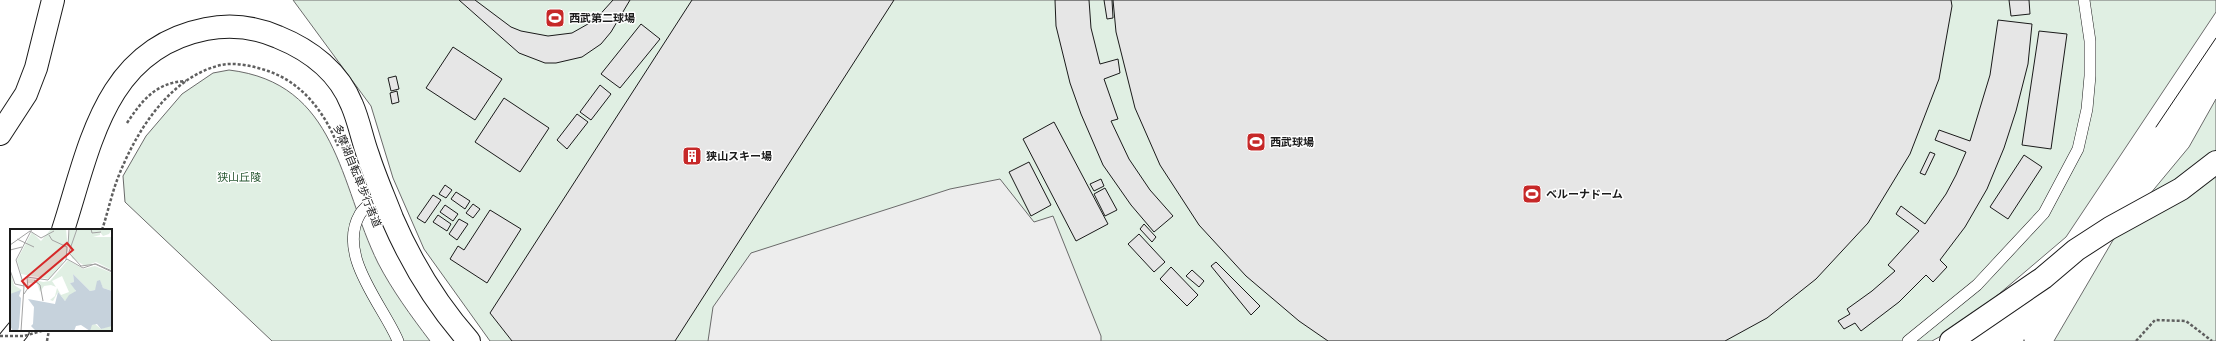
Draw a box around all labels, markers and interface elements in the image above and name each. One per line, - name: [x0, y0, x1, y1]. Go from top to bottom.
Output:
- sports icon: 西武第二球場: [544, 7, 566, 29]
- place label: 西武第二球場: [569, 12, 635, 25]
- street label: 多摩湖自転車歩行者道: [330, 123, 384, 229]
- sports icon: 西武球場: [1245, 131, 1267, 153]
- place label: 西武球場: [1270, 136, 1314, 149]
- building icon: 狭山スキー場: [681, 145, 703, 167]
- place label: 狭山スキー場: [706, 150, 772, 163]
- park label: 狭山丘陵: [217, 171, 261, 184]
- sports icon: ベルーナドーム: [1521, 183, 1543, 205]
- place label: ベルーナドーム: [1546, 188, 1623, 201]
- inset map: [10, 229, 112, 331]

